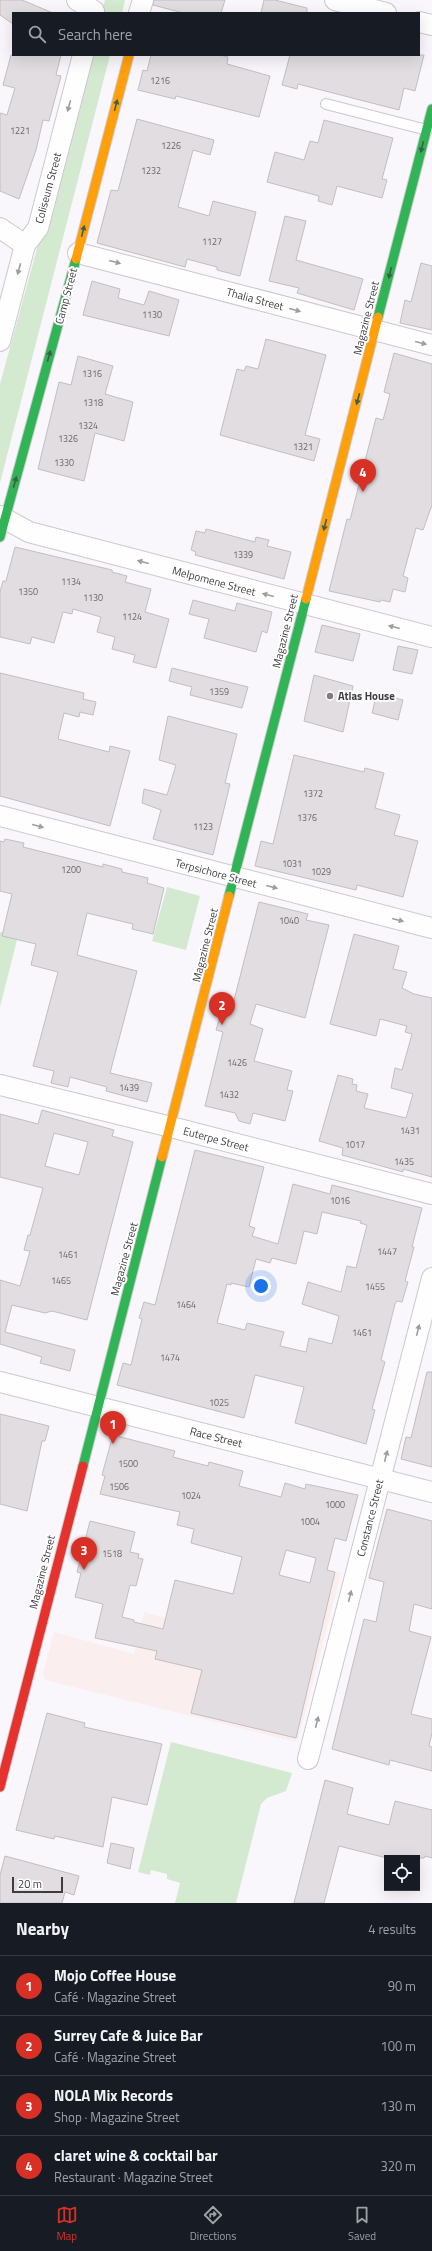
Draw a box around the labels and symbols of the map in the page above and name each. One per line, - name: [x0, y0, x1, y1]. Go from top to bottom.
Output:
- house number: 1216: [150, 74, 170, 87]
- one-way arrow: [113, 99, 119, 111]
- one-way arrow: [66, 100, 72, 112]
- house number: 1221: [10, 124, 30, 137]
- house number: 1226: [161, 139, 181, 152]
- one-way arrow: [419, 141, 425, 153]
- street label: Coliseum Street: [31, 150, 65, 225]
- house number: 1232: [141, 164, 161, 177]
- one-way arrow: [81, 225, 87, 237]
- house number: 1127: [202, 235, 222, 248]
- one-way arrow: [109, 260, 122, 266]
- one-way arrow: [16, 263, 22, 275]
- street label: Camp Street: [51, 266, 81, 326]
- one-way arrow: [387, 267, 393, 279]
- street label: Magazine Street: [349, 279, 383, 357]
- street label: Thalia Street: [225, 284, 285, 314]
- one-way arrow: [290, 307, 302, 313]
- house number: 1130: [142, 308, 162, 321]
- one-way arrow: [415, 340, 427, 346]
- one-way arrow: [46, 350, 52, 362]
- house number: 1316: [82, 367, 102, 380]
- one-way arrow: [354, 393, 360, 405]
- house number: 1318: [83, 396, 103, 409]
- house number: 1324: [78, 419, 98, 432]
- house number: 1326: [58, 432, 78, 445]
- house number: 1321: [293, 440, 313, 453]
- house number: 1330: [54, 456, 74, 469]
- pin: 4: [350, 459, 376, 492]
- one-way arrow: [12, 475, 18, 487]
- one-way arrow: [322, 519, 328, 531]
- house number: 1339: [233, 548, 253, 561]
- one-way arrow: [136, 559, 148, 565]
- street label: Melpomene Street: [170, 562, 258, 600]
- house number: 1134: [61, 575, 81, 588]
- house number: 1350: [18, 585, 38, 598]
- house number: 1130: [83, 591, 103, 604]
- one-way arrow: [262, 592, 274, 598]
- street label: Magazine Street: [268, 592, 302, 670]
- house number: 1124: [122, 610, 142, 623]
- one-way arrow: [388, 624, 400, 630]
- house number: 1359: [209, 685, 229, 698]
- place label: Atlas House: [338, 688, 395, 704]
- marker: Atlas House: [325, 691, 335, 701]
- house number: 1372: [303, 787, 323, 800]
- house number: 1376: [297, 811, 317, 824]
- house number: 1123: [193, 820, 213, 833]
- one-way arrow: [32, 824, 44, 830]
- street label: Terpsichore Street: [173, 854, 259, 892]
- house number: 1031: [282, 857, 302, 870]
- house number: 1200: [61, 863, 81, 876]
- house number: 1029: [311, 865, 331, 878]
- one-way arrow: [266, 885, 278, 891]
- street label: Magazine Street: [188, 906, 222, 984]
- house number: 1040: [279, 914, 299, 927]
- one-way arrow: [392, 917, 404, 923]
- pin: 2: [209, 992, 235, 1025]
- house number: 1426: [227, 1056, 247, 1069]
- house number: 1439: [119, 1081, 139, 1094]
- house number: 1432: [219, 1088, 239, 1101]
- street label: Euterpe Street: [181, 1123, 251, 1155]
- house number: 1431: [400, 1124, 420, 1137]
- house number: 1017: [345, 1138, 365, 1151]
- house number: 1435: [394, 1155, 414, 1168]
- house number: 1016: [330, 1194, 350, 1207]
- street label: Magazine Street: [106, 1220, 142, 1298]
- house number: 1447: [377, 1245, 397, 1258]
- house number: 1461: [58, 1248, 78, 1261]
- house number: 1465: [51, 1274, 71, 1287]
- your location: [251, 1276, 271, 1296]
- house number: 1455: [365, 1280, 385, 1293]
- house number: 1464: [176, 1298, 196, 1311]
- one-way arrow: [416, 1324, 422, 1337]
- house number: 1461: [352, 1326, 372, 1339]
- house number: 1474: [160, 1351, 180, 1364]
- house number: 1025: [209, 1396, 229, 1409]
- pin: 1: [100, 1411, 126, 1444]
- street label: Race Street: [188, 1423, 244, 1451]
- one-way arrow: [383, 1450, 389, 1462]
- house number: 1500: [118, 1457, 138, 1470]
- street label: Constance Street: [353, 1478, 387, 1558]
- house number: 1506: [109, 1480, 129, 1493]
- house number: 1024: [181, 1489, 201, 1502]
- house number: 1000: [325, 1498, 345, 1511]
- house number: 1004: [300, 1515, 320, 1528]
- street label: Magazine Street: [25, 1533, 59, 1611]
- pin: 3: [71, 1537, 97, 1570]
- house number: 1518: [102, 1547, 122, 1560]
- one-way arrow: [347, 1590, 353, 1602]
- one-way arrow: [315, 1715, 321, 1728]
- scale bar: [12, 1875, 63, 1894]

